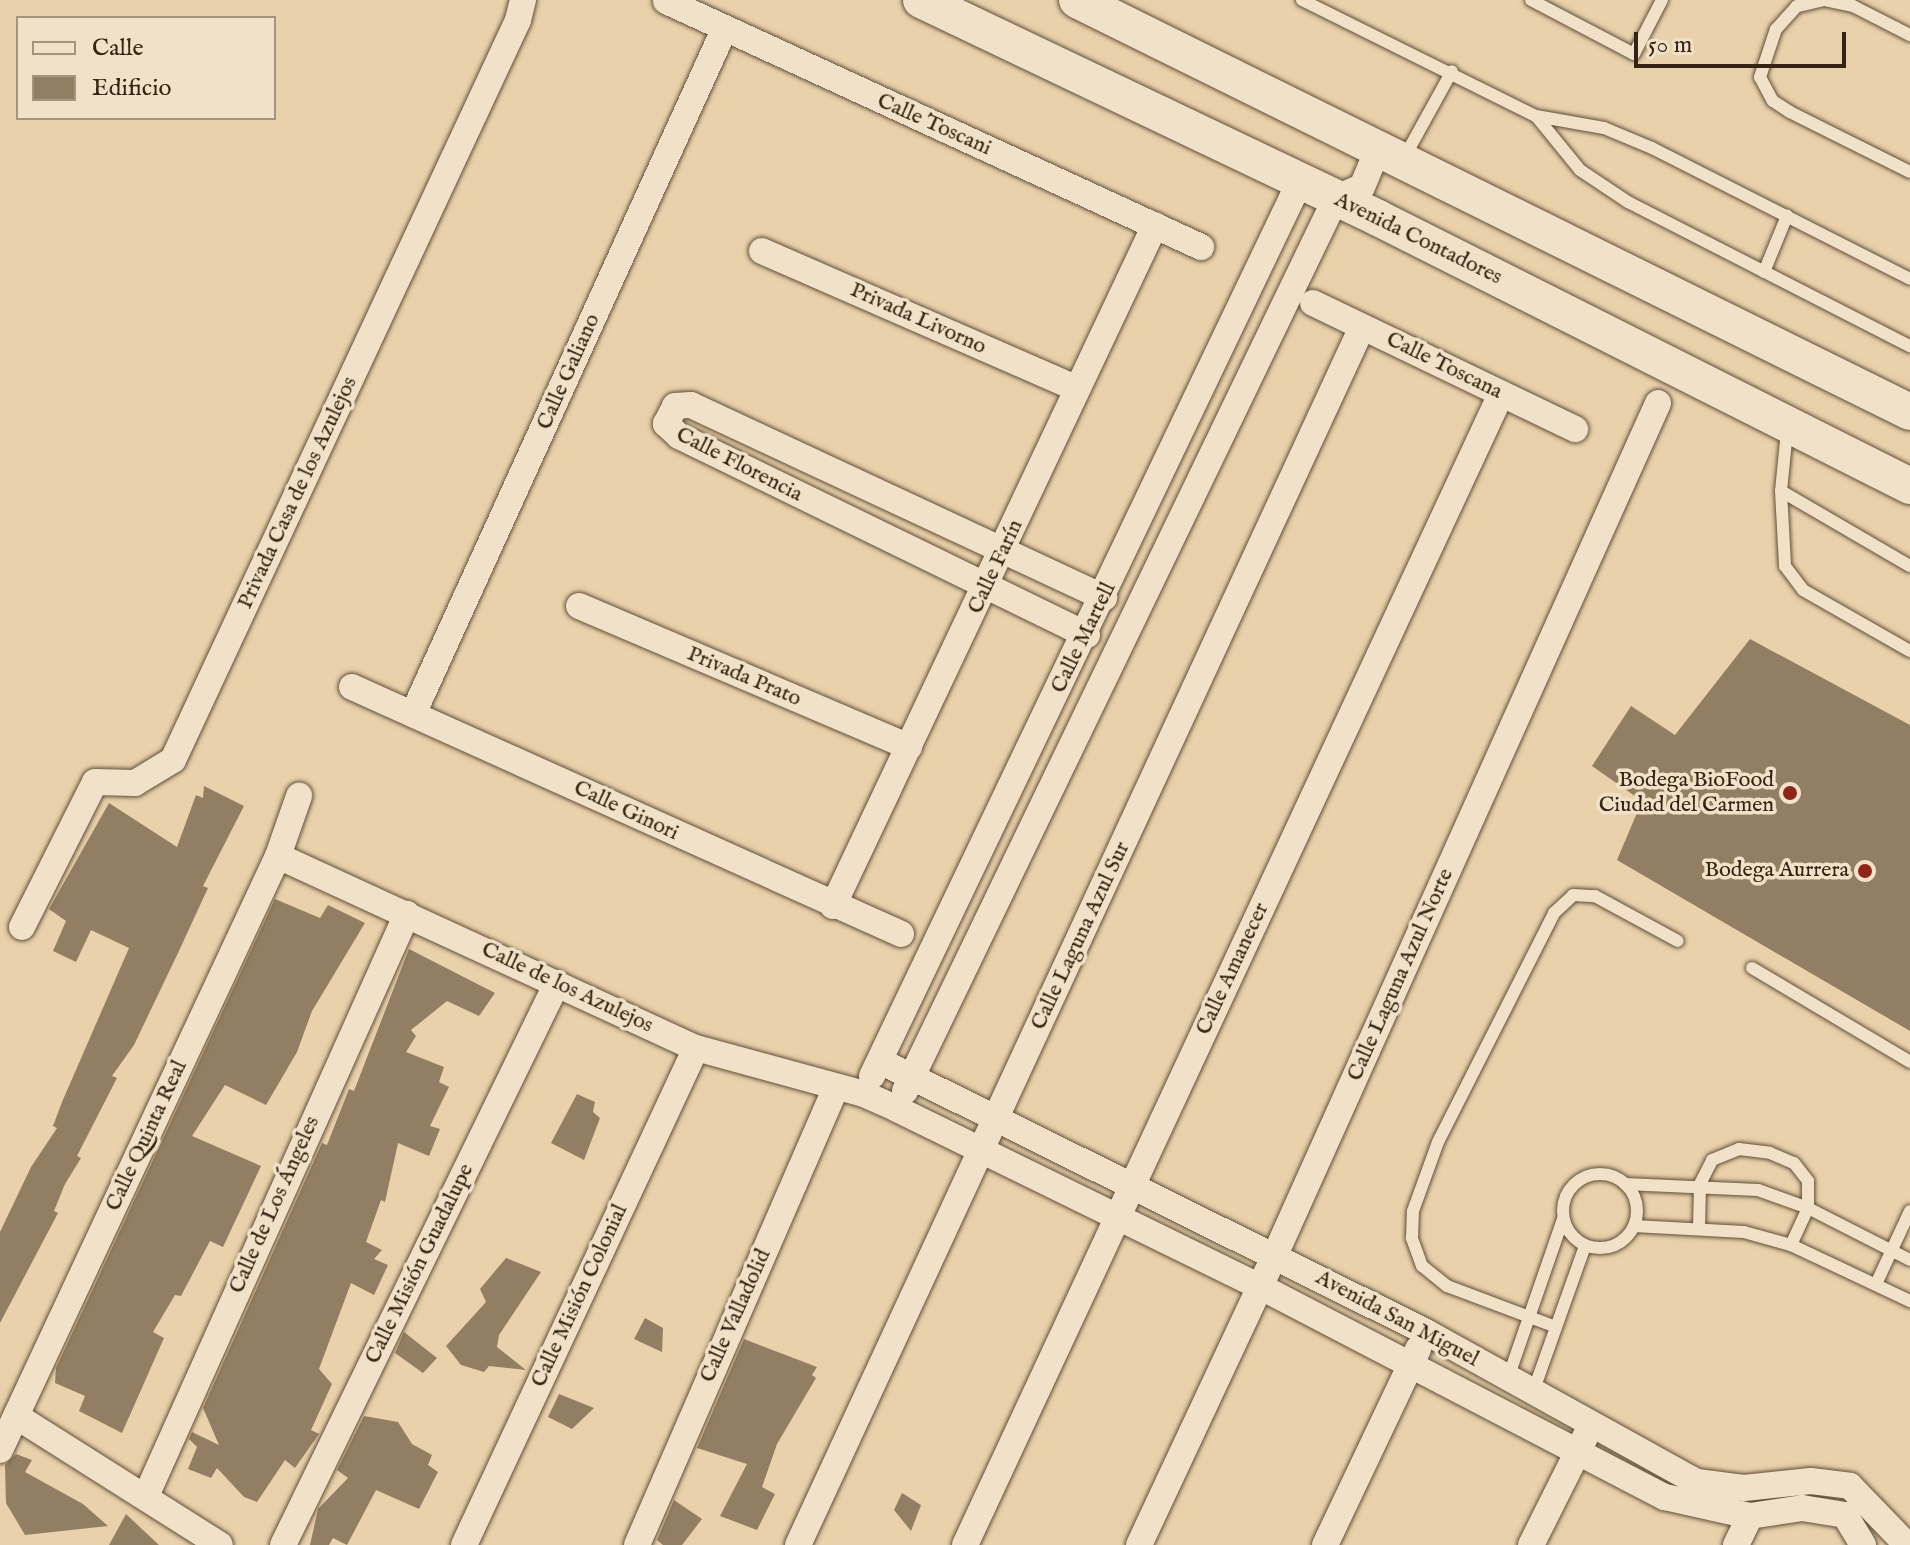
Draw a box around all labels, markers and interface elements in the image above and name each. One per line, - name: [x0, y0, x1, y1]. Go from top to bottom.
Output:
- legend: [16, 16, 276, 120]
- scale bar: [1638, 16, 1850, 66]
- text: 50 m: [1648, 30, 1692, 61]
- text: Calle: [92, 33, 144, 64]
- text: Edificio: [92, 73, 171, 104]
- street label: Calle Toscani: [873, 88, 995, 162]
- street label: Avenida Contadores: [1330, 187, 1506, 291]
- street label: Privada Livorno: [846, 277, 990, 361]
- street label: Calle Galiano: [532, 310, 606, 434]
- street label: Calle Toscana: [1382, 327, 1506, 405]
- street label: Privada Casa de los Azulejos: [233, 373, 363, 613]
- street label: Calle Florencia: [671, 422, 807, 508]
- street label: Calle Farín: [963, 516, 1029, 618]
- street label: Calle Martell: [1046, 578, 1122, 698]
- street label: Privada Prato: [683, 641, 805, 713]
- place label: Bodega BioFood Ciudad del Carmen: [1599, 767, 1774, 818]
- street label: Calle Ginori: [569, 775, 683, 847]
- marker: Bodega BioFood Ciudad del Carmen: [1781, 784, 1799, 802]
- street label: Calle Laguna Azul Sur: [1026, 838, 1136, 1034]
- place label: Bodega Aurrera: [1704, 858, 1849, 884]
- marker: Bodega Aurrera: [1856, 862, 1874, 880]
- street label: Calle Laguna Azul Norte: [1342, 865, 1460, 1085]
- street label: Calle Amanecer: [1191, 899, 1275, 1039]
- street label: Calle de los Azulejos: [477, 937, 657, 1039]
- street label: Calle Quinta Real: [101, 1056, 193, 1216]
- street label: Calle de Los Ángeles: [224, 1112, 326, 1298]
- street label: Calle Misión Guadalupe: [360, 1160, 480, 1368]
- street label: Calle Misión Colonial: [526, 1200, 634, 1392]
- street label: Calle Valladolid: [695, 1245, 777, 1387]
- street label: Avenida San Miguel: [1311, 1265, 1483, 1373]

